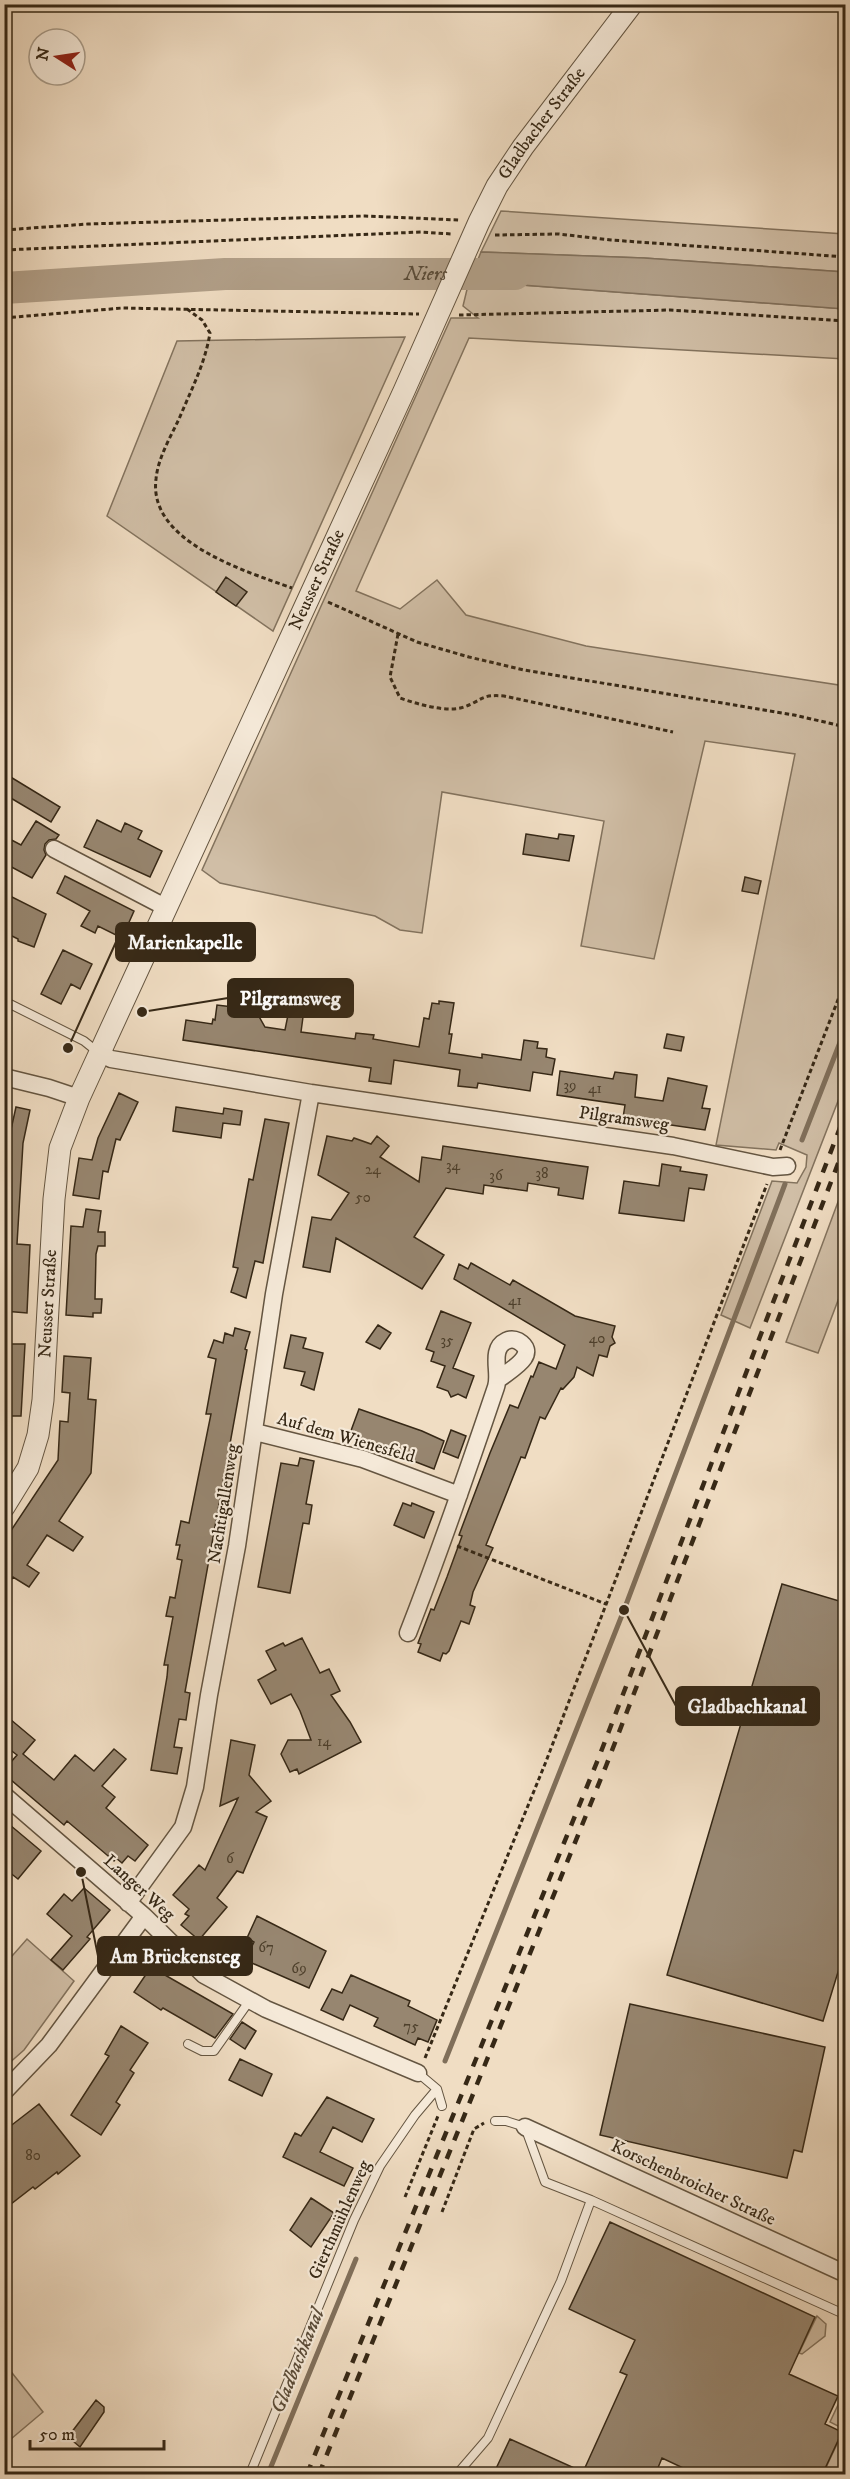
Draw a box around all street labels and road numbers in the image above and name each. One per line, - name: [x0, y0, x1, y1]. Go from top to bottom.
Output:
- street label: Gladbacher Straße: [493, 63, 591, 184]
- street label: Neusser Straße: [284, 526, 350, 634]
- street label: Pilgramsweg: [577, 1102, 671, 1136]
- street label: Neusser Straße: [34, 1249, 62, 1359]
- street label: Auf dem Wienesfeld: [275, 1408, 418, 1468]
- street label: Nachtigallenweg: [204, 1442, 244, 1566]
- street label: Langer Weg: [99, 1850, 179, 1926]
- street label: Korschenbroicher Straße: [607, 2135, 779, 2231]
- street label: Gierthmühlenweg: [304, 2157, 376, 2283]

